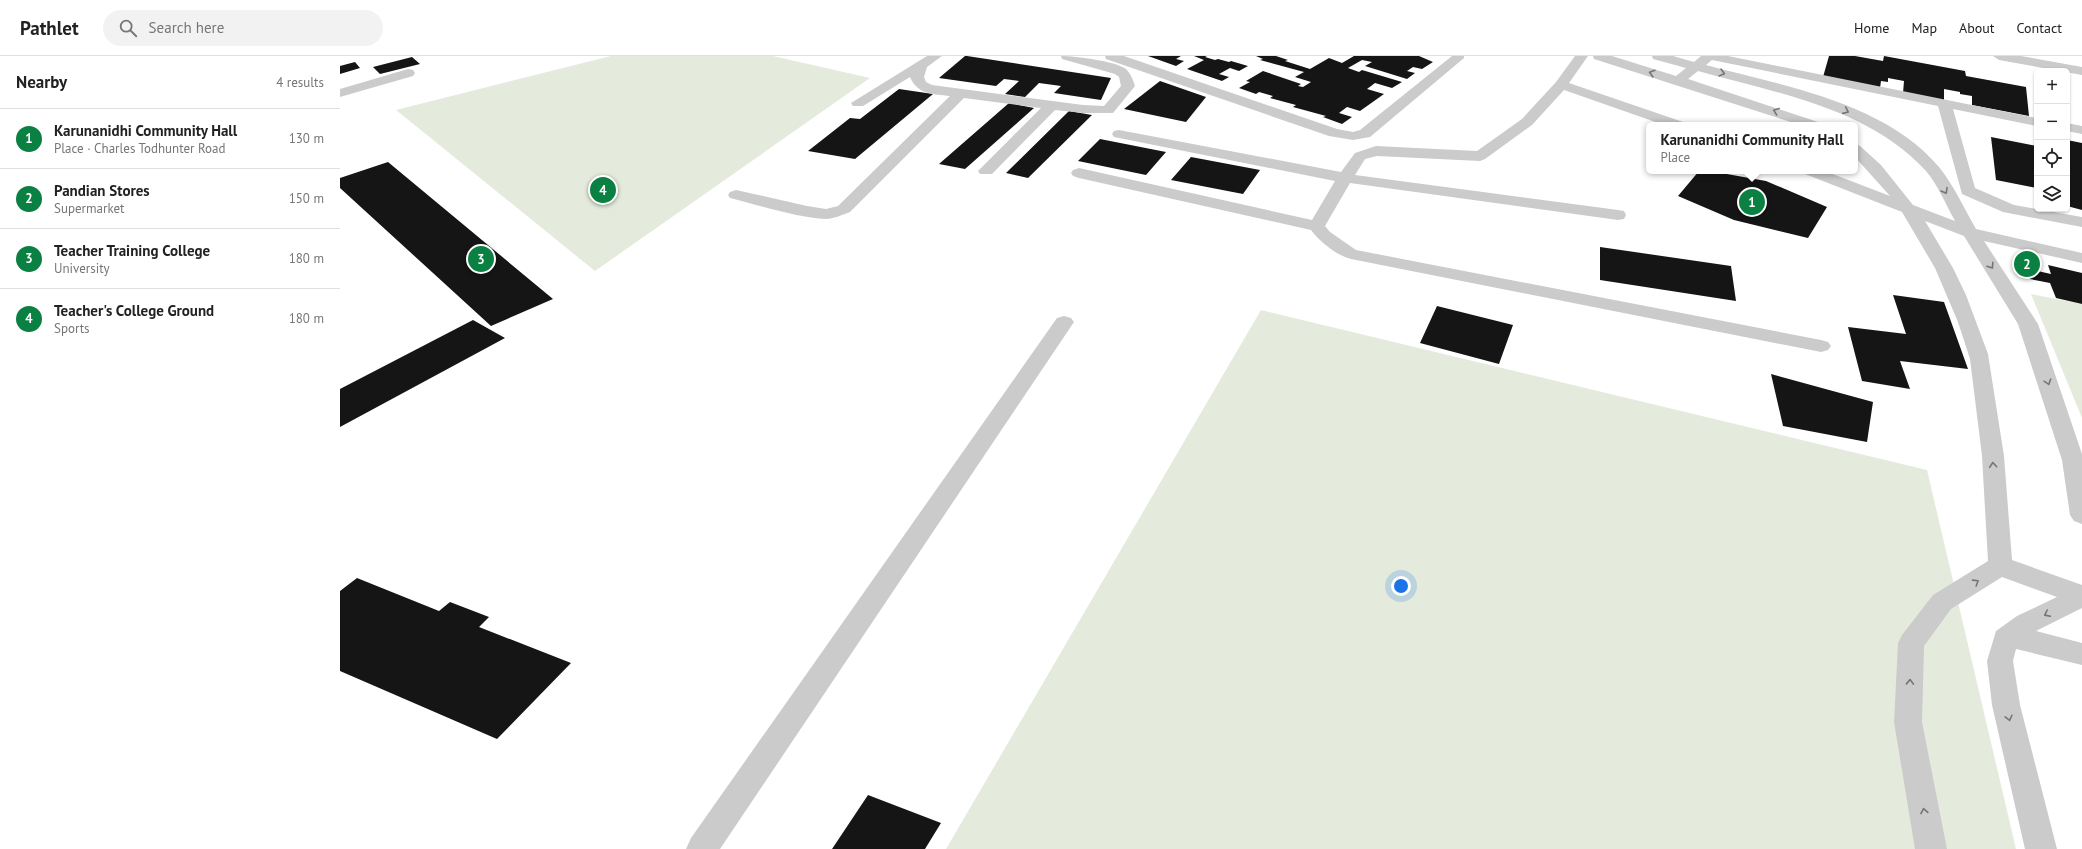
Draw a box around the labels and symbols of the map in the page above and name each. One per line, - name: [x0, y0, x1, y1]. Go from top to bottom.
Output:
- one-way arrow: [1649, 69, 1656, 77]
- one-way arrow: [1719, 69, 1725, 77]
- one-way arrow: [1842, 106, 1850, 114]
- one-way arrow: [1773, 108, 1780, 116]
- pin: 4: [590, 175, 616, 205]
- pin: 1: [1739, 187, 1765, 217]
- one-way arrow: [1941, 187, 1948, 194]
- pin: 3: [468, 244, 494, 274]
- pin: 2: [2014, 249, 2040, 279]
- one-way arrow: [1986, 262, 1994, 269]
- one-way arrow: [2043, 378, 2052, 385]
- one-way arrow: [1988, 462, 1997, 468]
- your location: [1391, 576, 1411, 596]
- one-way arrow: [1972, 579, 1979, 586]
- one-way arrow: [2044, 609, 2052, 617]
- one-way arrow: [1906, 679, 1914, 685]
- one-way arrow: [2004, 714, 2012, 721]
- one-way arrow: [1920, 807, 1929, 814]

